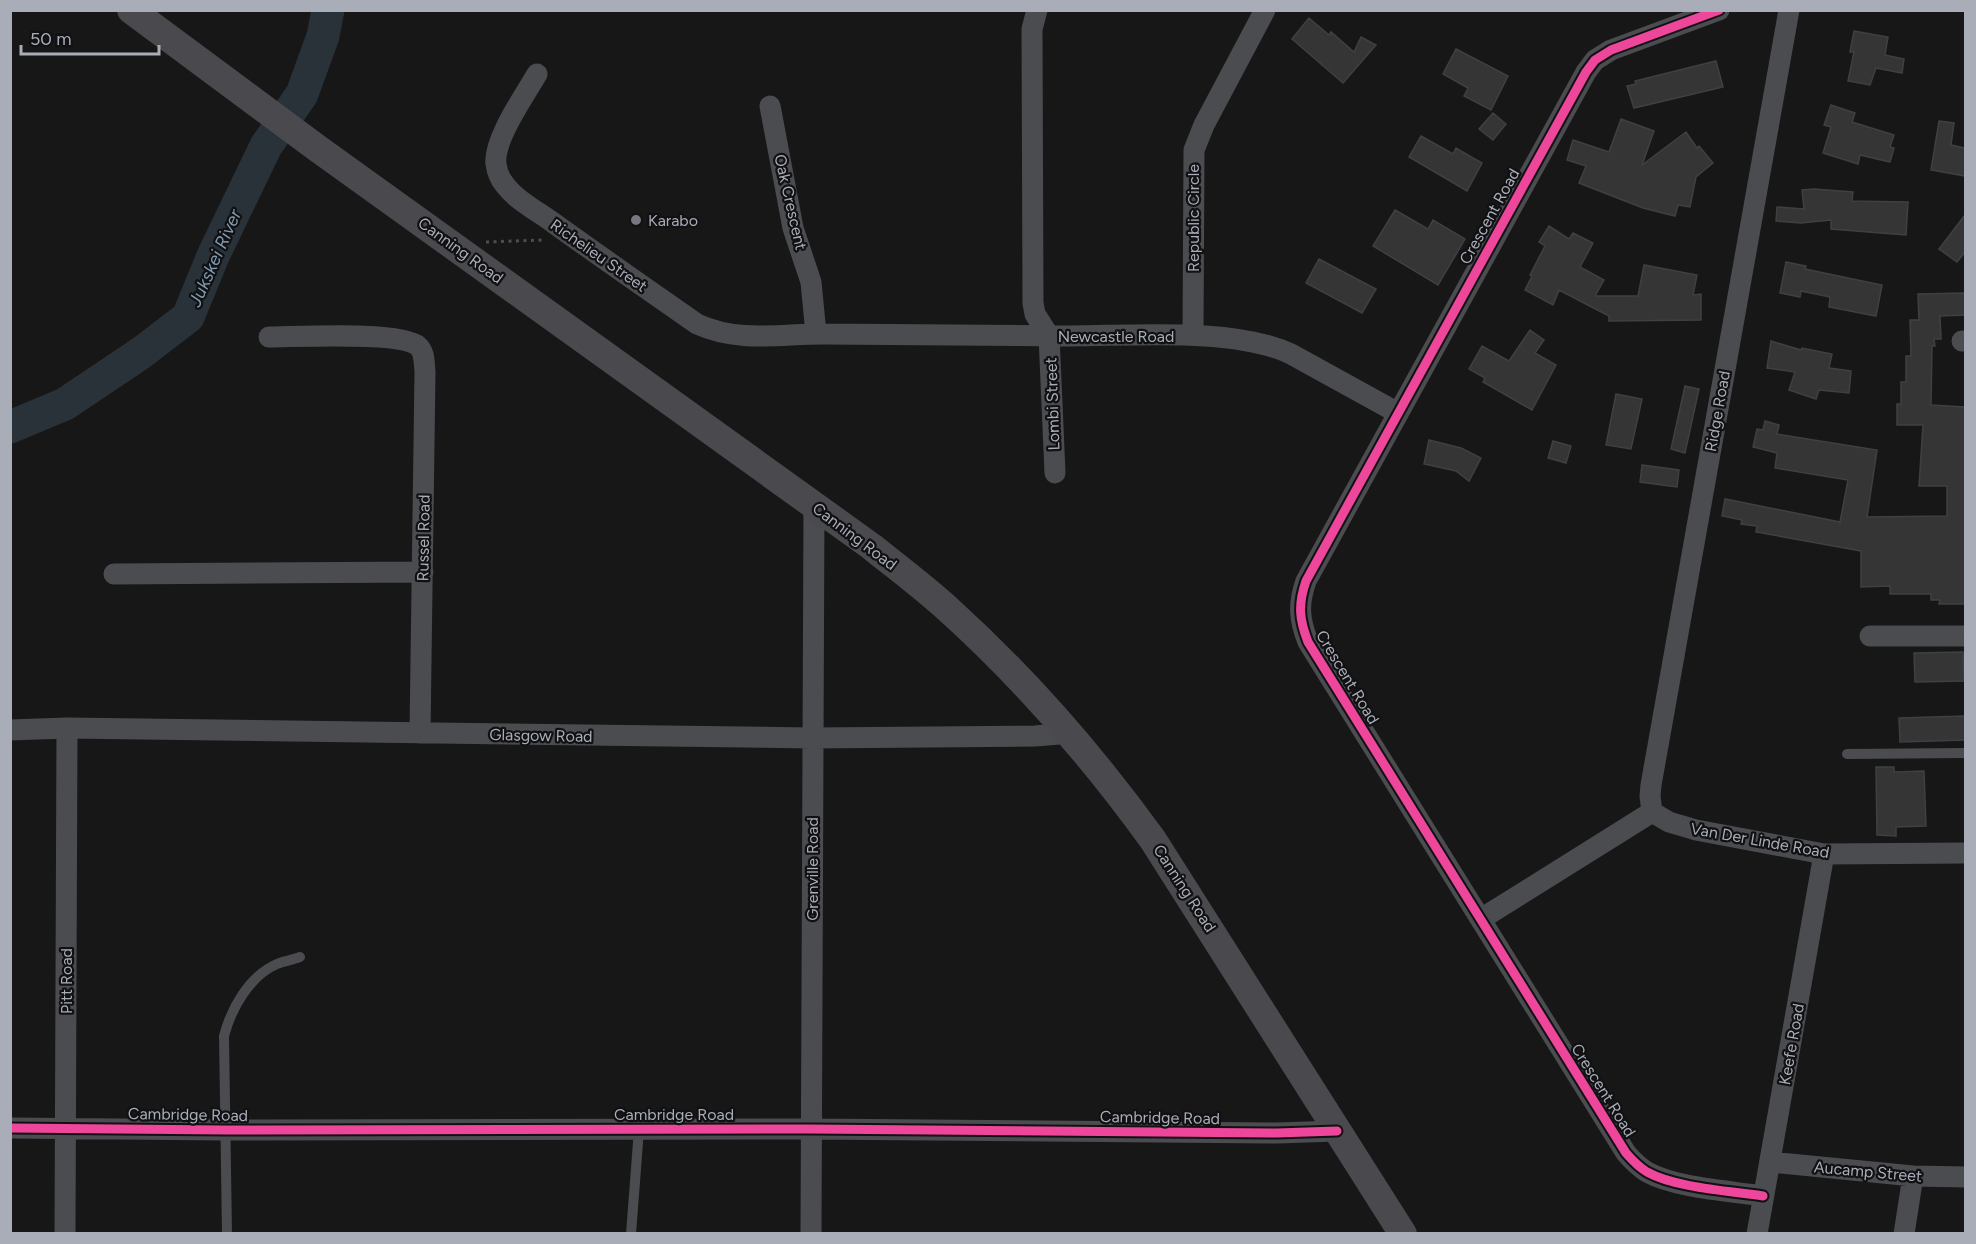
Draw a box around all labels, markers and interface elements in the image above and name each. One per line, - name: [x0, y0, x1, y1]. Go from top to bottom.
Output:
- scale bar: [21, 18, 159, 56]
- text: 50 m: [30, 28, 72, 50]
- street label: Oak Crescent: [770, 152, 811, 252]
- street label: Republic Circle: [1184, 164, 1203, 272]
- street label: Crescent Road: [1455, 165, 1524, 267]
- water label: Jukskei River: [183, 205, 247, 311]
- place label: Karabo: [648, 211, 698, 230]
- street label: Canning Road: [415, 213, 507, 288]
- marker: Karabo: [629, 213, 643, 227]
- street label: Richelieu Street: [547, 215, 651, 296]
- street label: Newcastle Road: [1058, 327, 1174, 346]
- street label: Lombi Street: [1041, 357, 1064, 451]
- street label: Ridge Road: [1701, 369, 1734, 453]
- street label: Russel Road: [413, 494, 434, 582]
- street label: Canning Road: [809, 499, 900, 574]
- street label: Crescent Road: [1312, 627, 1383, 728]
- street label: Glasgow Road: [489, 725, 593, 746]
- street label: Grenville Road: [803, 817, 822, 921]
- street label: Van Der Linde Road: [1689, 819, 1831, 862]
- street label: Canning Road: [1149, 841, 1220, 936]
- street label: Pitt Road: [57, 948, 76, 1014]
- street label: Keefe Road: [1775, 1002, 1808, 1086]
- street label: Crescent Road: [1567, 1040, 1640, 1140]
- street label: Cambridge Road: [128, 1104, 248, 1125]
- street label: Cambridge Road: [614, 1105, 734, 1124]
- street label: Cambridge Road: [1100, 1107, 1220, 1128]
- street label: Aucamp Street: [1813, 1157, 1923, 1186]

